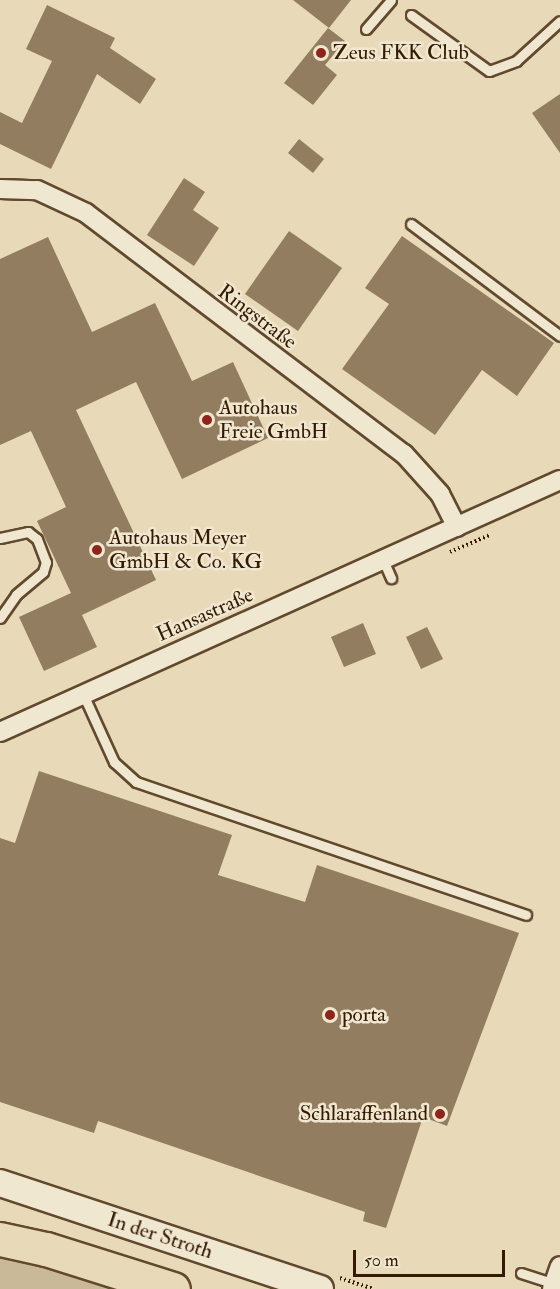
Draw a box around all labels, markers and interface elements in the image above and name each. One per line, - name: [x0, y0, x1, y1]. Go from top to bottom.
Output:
- place label: Zeus FKK Club: [333, 40, 469, 66]
- marker: Zeus FKK Club: [314, 46, 328, 60]
- street label: Ringstraße: [213, 279, 301, 355]
- place label: Autohaus Freie GmbH: [219, 395, 328, 445]
- marker: Autohaus Freie GmbH: [200, 413, 214, 427]
- place label: Autohaus Meyer GmbH & Co. KG: [109, 525, 262, 575]
- marker: Autohaus Meyer GmbH & Co. KG: [90, 543, 104, 557]
- street label: Hansastraße: [153, 583, 257, 647]
- place label: porta: [342, 1002, 386, 1028]
- marker: porta: [323, 1008, 337, 1022]
- place label: Schlaraffenland: [300, 1101, 428, 1127]
- marker: Schlaraffenland: [433, 1107, 447, 1121]
- street label: In der Stroth: [104, 1207, 216, 1265]
- scale bar: [356, 1238, 508, 1276]
- text: 50 m: [364, 1249, 399, 1272]

